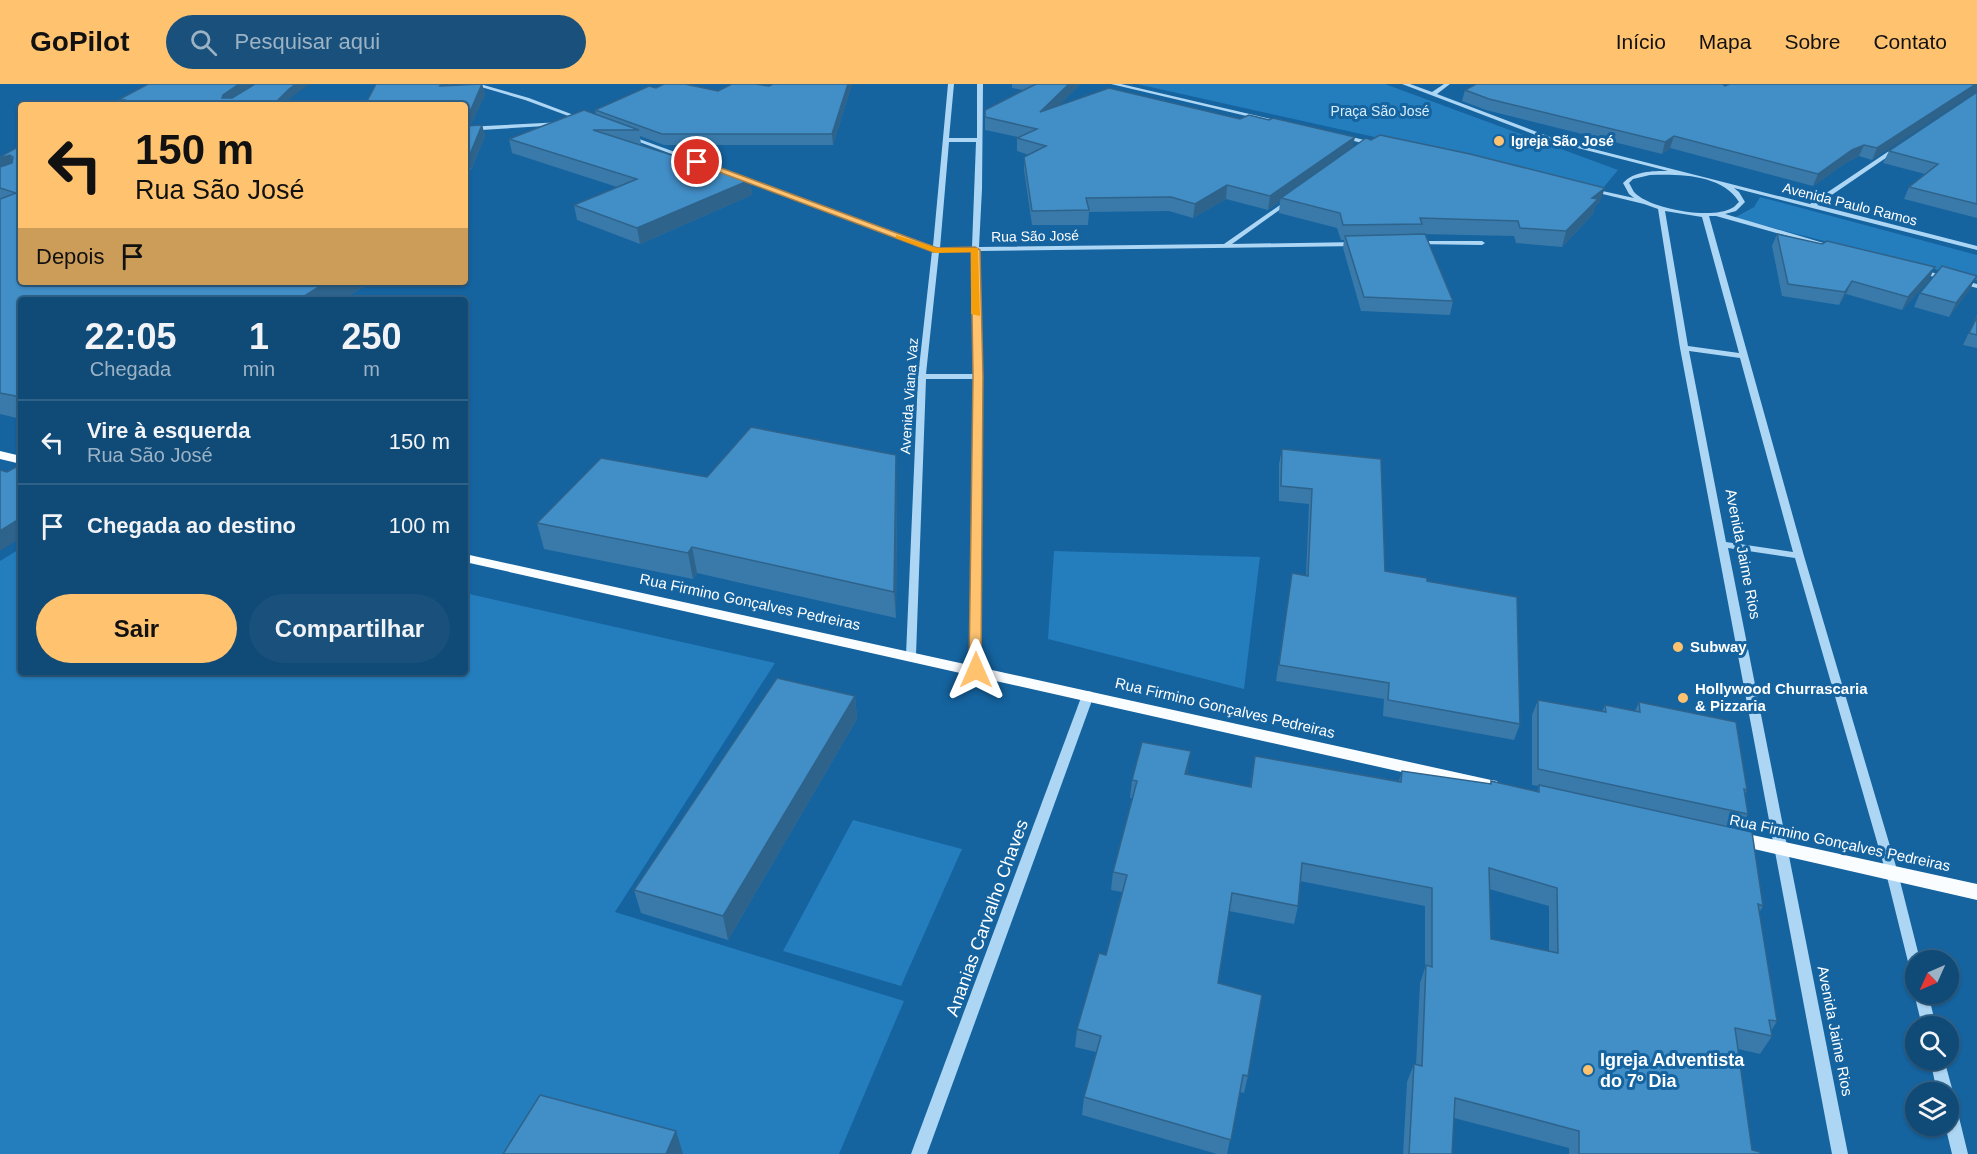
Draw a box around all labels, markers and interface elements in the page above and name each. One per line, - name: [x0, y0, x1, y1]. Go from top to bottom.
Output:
- search box: [166, 15, 586, 69]
- text: GoPilot: [30, 26, 130, 57]
- icon: search: [187, 26, 220, 59]
- text: Pesquisar aqui: [235, 29, 380, 54]
- text: Início: [1616, 30, 1666, 53]
- text: Mapa: [1699, 30, 1751, 53]
- text: Sobre: [1784, 30, 1840, 53]
- text: Contato: [1873, 30, 1947, 53]
- park label: Praça São José: [1331, 103, 1430, 119]
- icon: left: [36, 126, 114, 204]
- text: 150 m: [135, 126, 254, 173]
- place label: Igreja São José: [1511, 133, 1614, 149]
- marker: Igreja São José: [1492, 134, 1506, 148]
- pin: [671, 136, 722, 187]
- icon: arrive: [680, 145, 713, 178]
- text: Rua São José: [135, 175, 305, 205]
- street label: Avenida Paulo Ramos: [1781, 180, 1919, 228]
- street label: Rua São José: [991, 227, 1079, 245]
- icon: arrive: [116, 240, 149, 273]
- text: Depois: [36, 244, 104, 269]
- text: 22:05: [84, 316, 176, 357]
- text: 1: [249, 316, 269, 357]
- text: 250: [341, 316, 402, 357]
- street label: Avenida Viana Vaz: [897, 337, 921, 455]
- text: Chegada: [90, 358, 171, 380]
- text: min: [243, 358, 275, 380]
- text: m: [363, 358, 380, 380]
- text: Vire à esquerda: [87, 418, 250, 443]
- icon: left: [36, 426, 69, 459]
- text: 150 m: [389, 429, 450, 454]
- text: Rua São José: [87, 444, 213, 466]
- street label: Avenida Jaime Rios: [1723, 487, 1764, 620]
- icon: arrive: [36, 510, 69, 543]
- text: Chegada ao destino: [87, 513, 296, 538]
- text: 100 m: [389, 513, 450, 538]
- street label: Rua Firmino Gonçalves Pedreiras: [638, 570, 862, 633]
- button: Sair: [36, 594, 237, 663]
- button: Compartilhar: [249, 594, 450, 663]
- position arrow: [944, 638, 1008, 702]
- place label: Subway: [1690, 638, 1747, 655]
- marker: Subway: [1671, 640, 1685, 654]
- street label: Rua Firmino Gonçalves Pedreiras: [1114, 674, 1337, 741]
- place label: Hollywood Churrascaria & Pizzaria: [1695, 680, 1868, 714]
- marker: Hollywood Churrascaria & Pizzaria: [1676, 691, 1690, 705]
- street label: Rua Firmino Gonçalves Pedreiras: [1728, 811, 1952, 874]
- street label: Ananias Carvalho Chaves: [942, 817, 1032, 1019]
- north arrow: [1905, 950, 1959, 1004]
- map controls: [1905, 950, 1959, 1136]
- street label: Avenida Jaime Rios: [1815, 964, 1856, 1097]
- button: search: [1905, 1016, 1959, 1070]
- place label: Igreja Adventista do 7º Dia: [1600, 1050, 1745, 1091]
- marker: Igreja Adventista do 7º Dia: [1581, 1063, 1595, 1077]
- button: layers: [1905, 1082, 1959, 1136]

